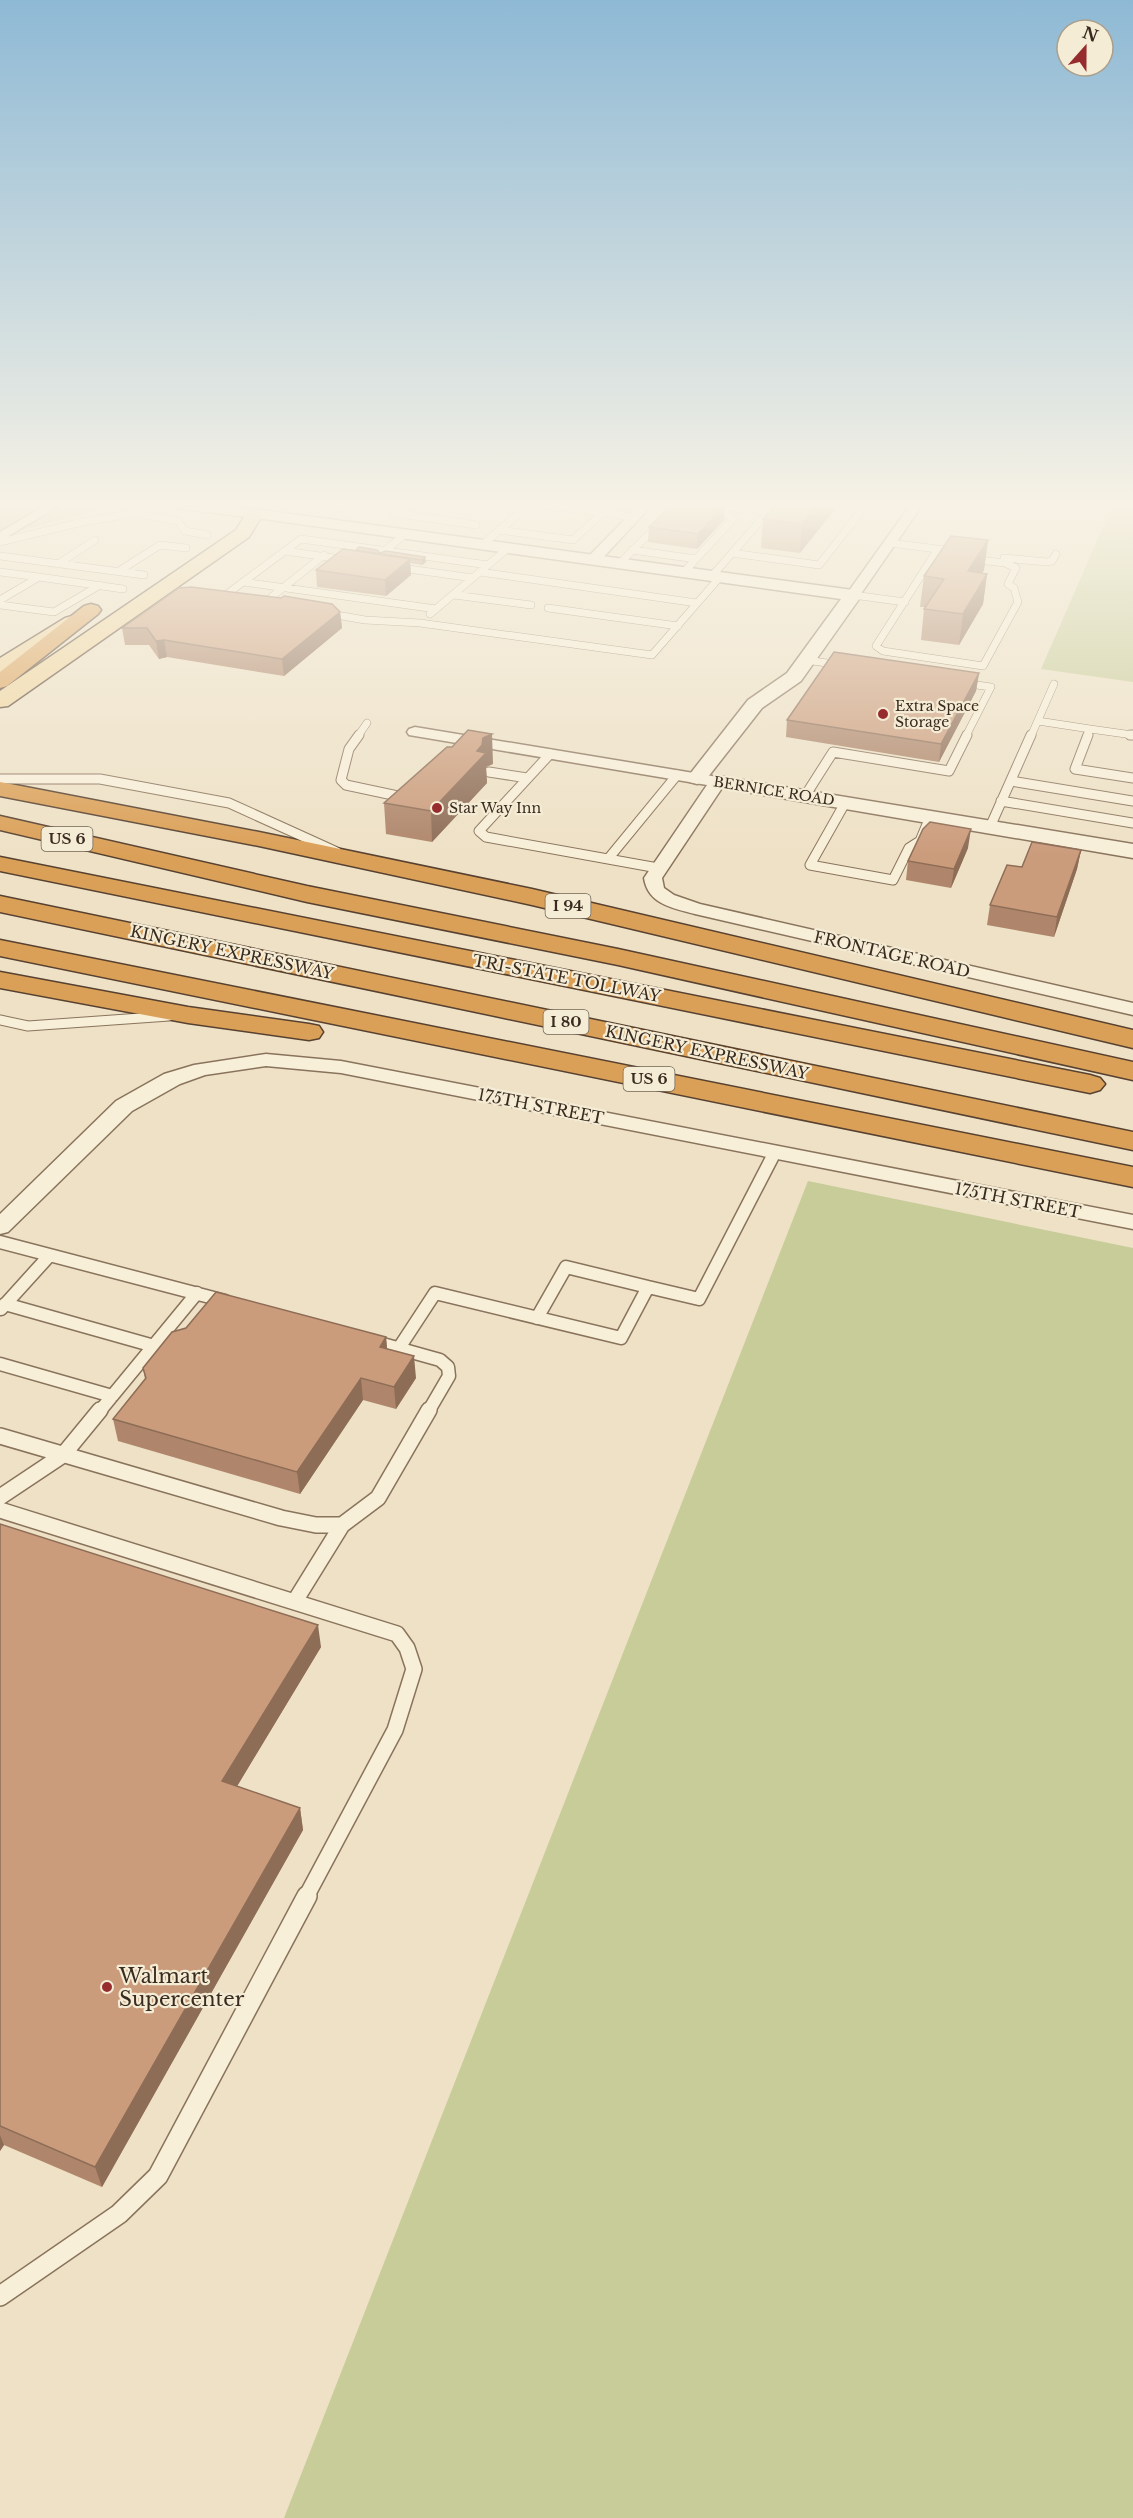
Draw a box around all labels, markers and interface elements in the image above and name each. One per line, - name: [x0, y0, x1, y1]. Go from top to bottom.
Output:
- north arrow: [1055, 18, 1115, 78]
- text: N: [1080, 22, 1101, 46]
- place label: Extra Space Storage: [895, 697, 979, 731]
- marker: Extra Space Storage: [876, 707, 890, 721]
- street label: BERNICE ROAD: [712, 773, 836, 809]
- place label: Star Way Inn: [449, 799, 541, 817]
- marker: Star Way Inn: [430, 801, 444, 815]
- road number: US 6: [42, 827, 92, 851]
- road number: I 94: [546, 894, 590, 918]
- street label: KINGERY EXPRESSWAY: [128, 921, 336, 983]
- street label: FRONTAGE ROAD: [812, 926, 972, 982]
- street label: TRI-STATE TOLLWAY: [471, 950, 663, 1006]
- road number: I 80: [544, 1010, 588, 1034]
- street label: KINGERY EXPRESSWAY: [603, 1021, 811, 1083]
- road number: US 6: [624, 1067, 674, 1091]
- street label: 175TH STREET: [476, 1084, 606, 1128]
- street label: 175TH STREET: [953, 1178, 1083, 1222]
- place label: Walmart Supercenter: [118, 1964, 245, 2011]
- marker: Walmart Supercenter: [100, 1980, 114, 1994]

